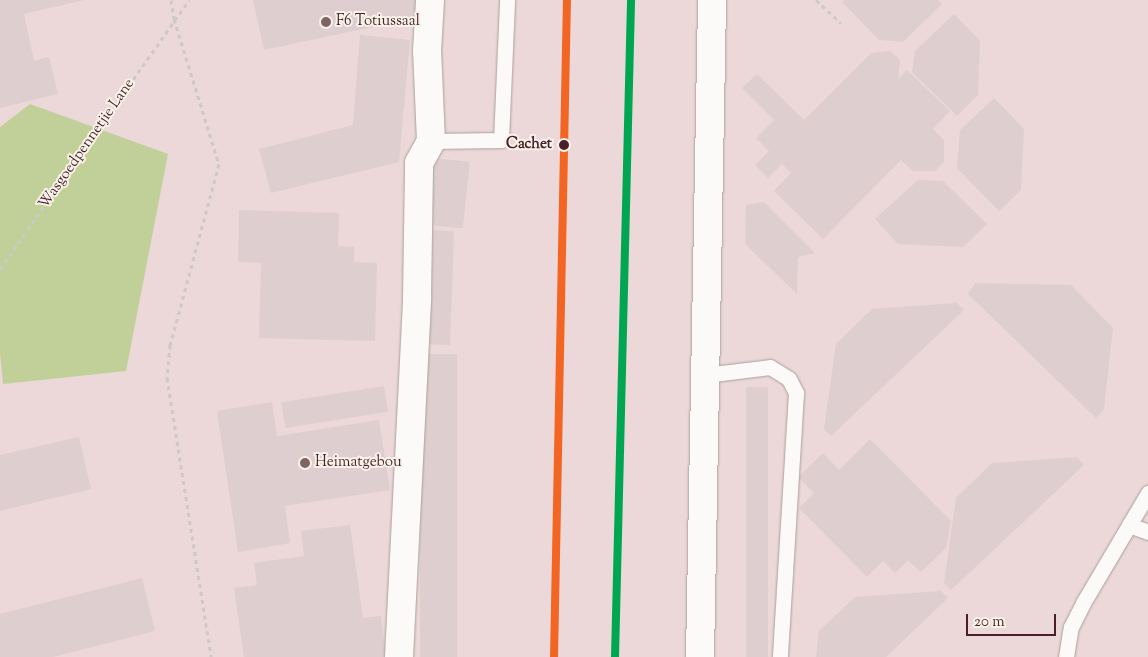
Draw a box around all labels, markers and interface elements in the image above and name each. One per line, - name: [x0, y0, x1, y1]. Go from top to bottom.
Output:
- place label: F6 Totiussaal: [336, 13, 420, 31]
- marker: F6 Totiussaal: [320, 16, 332, 28]
- street label: Wasgoedpennetjie Lane: [35, 76, 139, 212]
- place label: Cachet: [506, 136, 552, 154]
- marker: Cachet: [555, 136, 573, 154]
- place label: Heimatgebou: [315, 454, 402, 472]
- marker: Heimatgebou: [299, 457, 311, 469]
- scale bar: [968, 604, 1058, 636]
- text: 20 m: [974, 612, 1005, 633]

